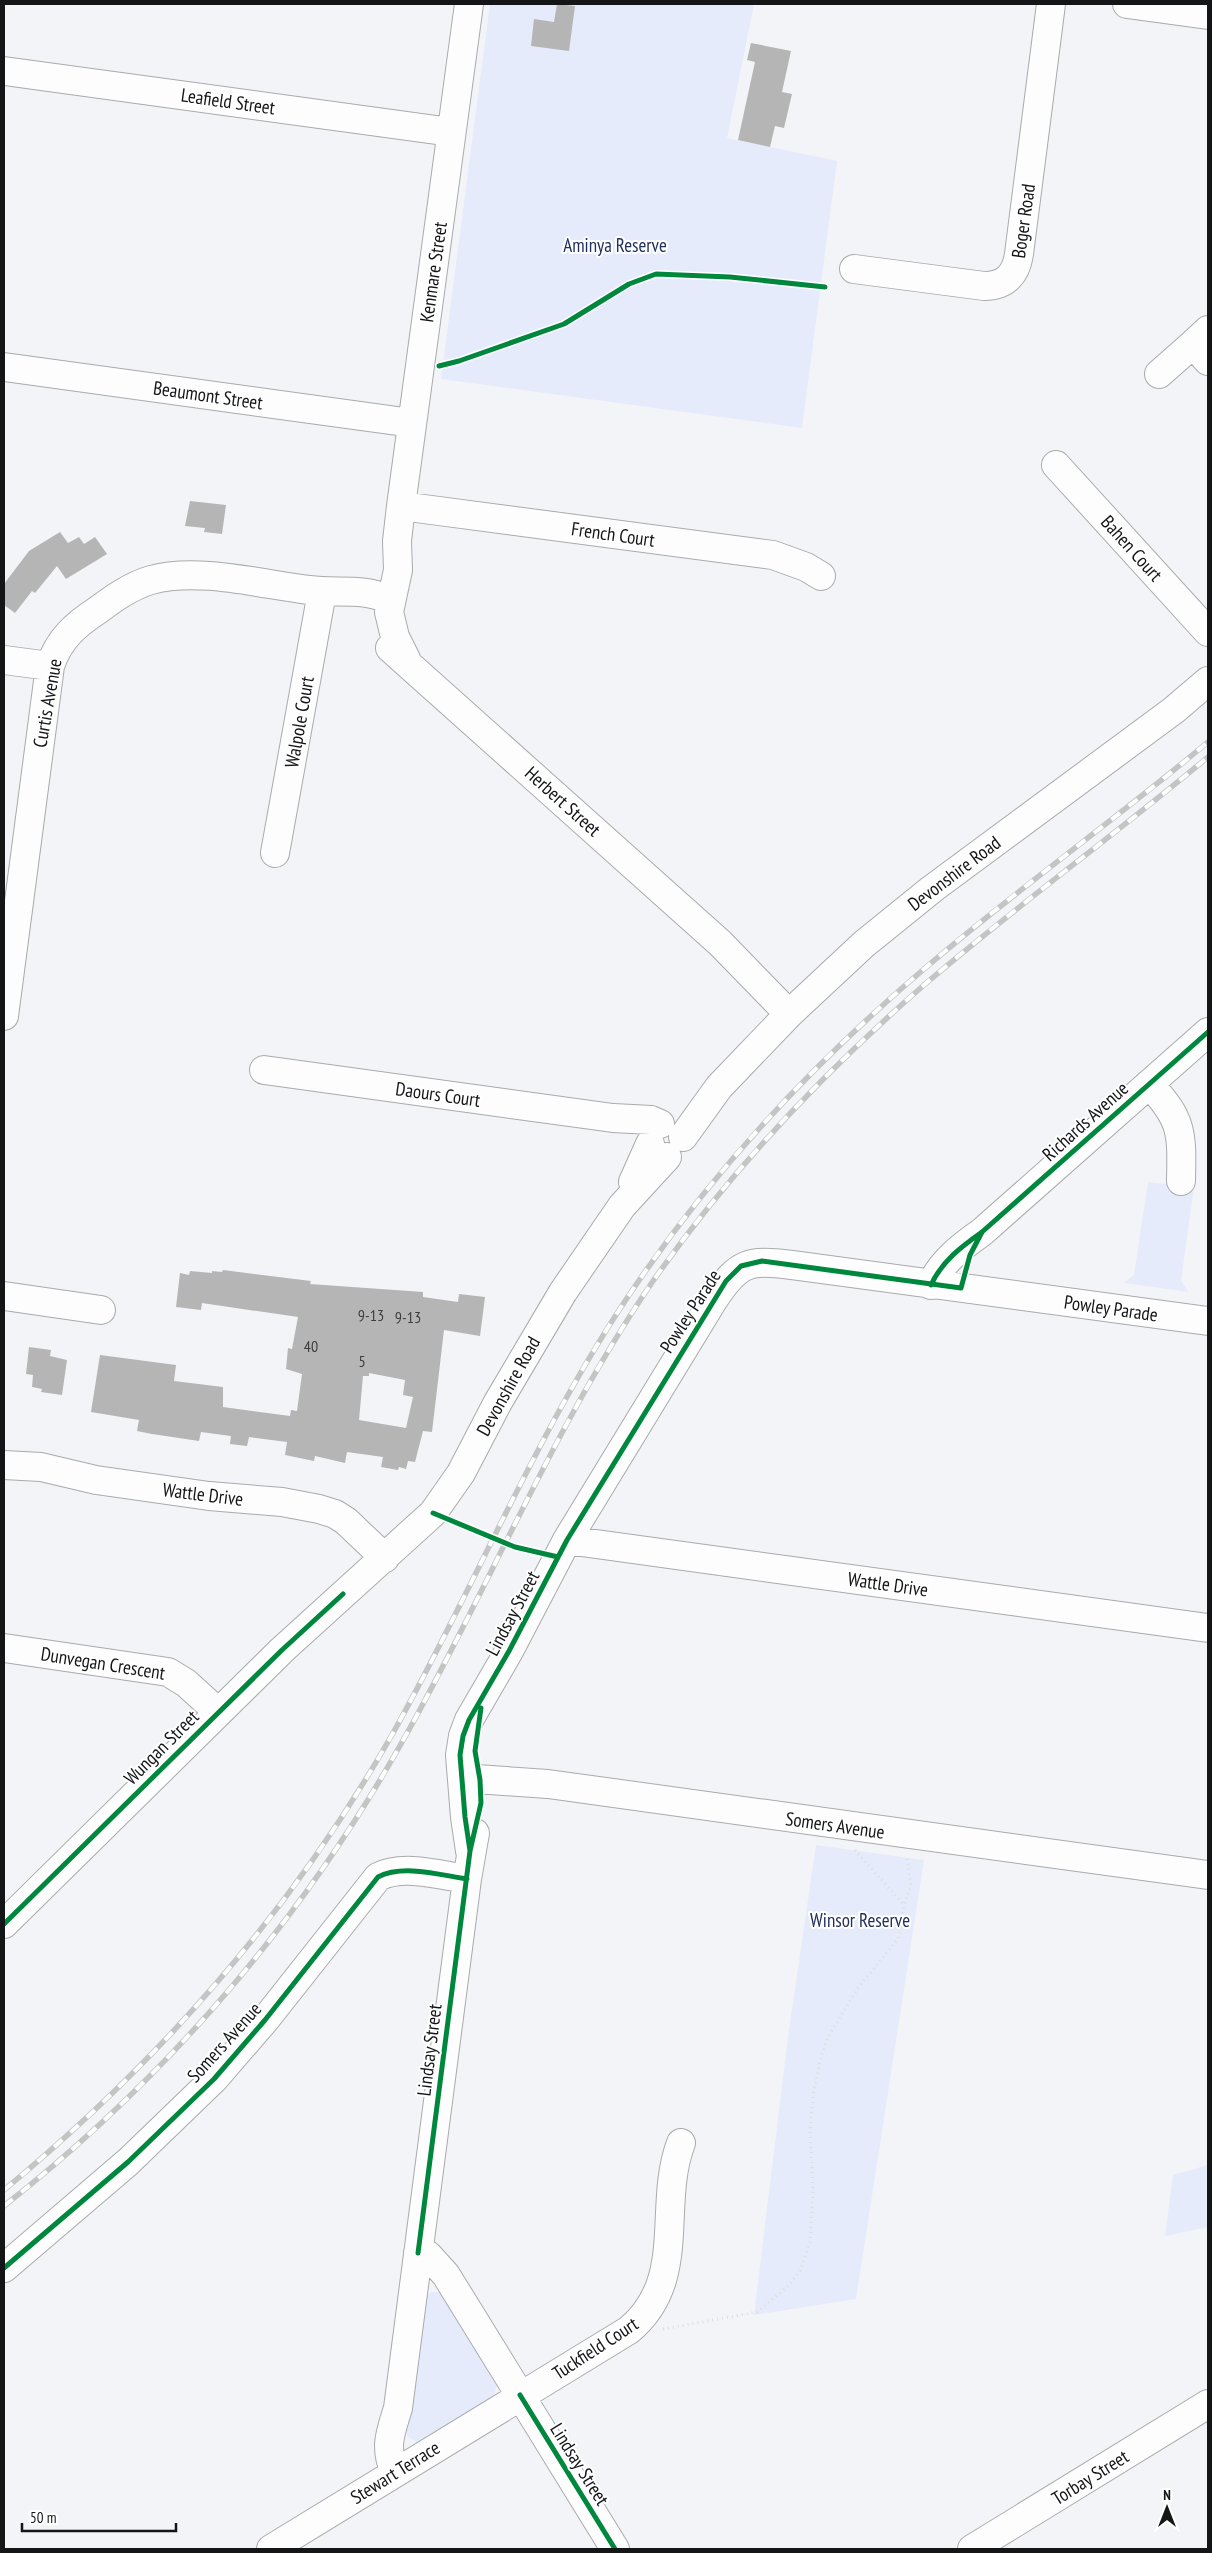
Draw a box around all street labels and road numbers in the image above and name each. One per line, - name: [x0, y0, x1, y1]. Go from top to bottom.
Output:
- street label: Leafield Street: [179, 83, 277, 120]
- street label: Boger Road: [1006, 182, 1040, 260]
- street label: Kenmare Street: [414, 219, 452, 324]
- street label: Beaumont Street: [152, 375, 265, 415]
- street label: Bahen Court: [1096, 510, 1168, 587]
- street label: French Court: [570, 516, 657, 552]
- street label: Curtis Avenue: [27, 657, 67, 749]
- street label: Walpole Court: [279, 674, 319, 770]
- street label: Herbert Street: [520, 761, 606, 842]
- street label: Devonshire Road: [903, 830, 1005, 916]
- street label: Daours Court: [394, 1076, 483, 1112]
- street label: Richards Avenue: [1037, 1076, 1133, 1166]
- street label: Powley Parade: [654, 1265, 726, 1357]
- street label: Powley Parade: [1063, 1290, 1160, 1326]
- street label: Devonshire Road: [471, 1332, 545, 1440]
- street label: Wattle Drive: [161, 1477, 245, 1511]
- street label: Lindsay Street: [480, 1566, 545, 1659]
- street label: Wattle Drive: [846, 1566, 930, 1602]
- street label: Dunvegan Crescent: [39, 1641, 168, 1685]
- street label: Wungan Street: [118, 1704, 204, 1790]
- street label: Somers Avenue: [784, 1806, 886, 1844]
- street label: Somers Avenue: [182, 1997, 266, 2087]
- street label: Lindsay Street: [411, 2002, 447, 2097]
- street label: Tuckfield Court: [548, 2311, 643, 2385]
- street label: Lindsay Street: [545, 2418, 615, 2510]
- street label: Stewart Terrace: [346, 2435, 444, 2509]
- street label: Torbay Street: [1047, 2444, 1133, 2510]

